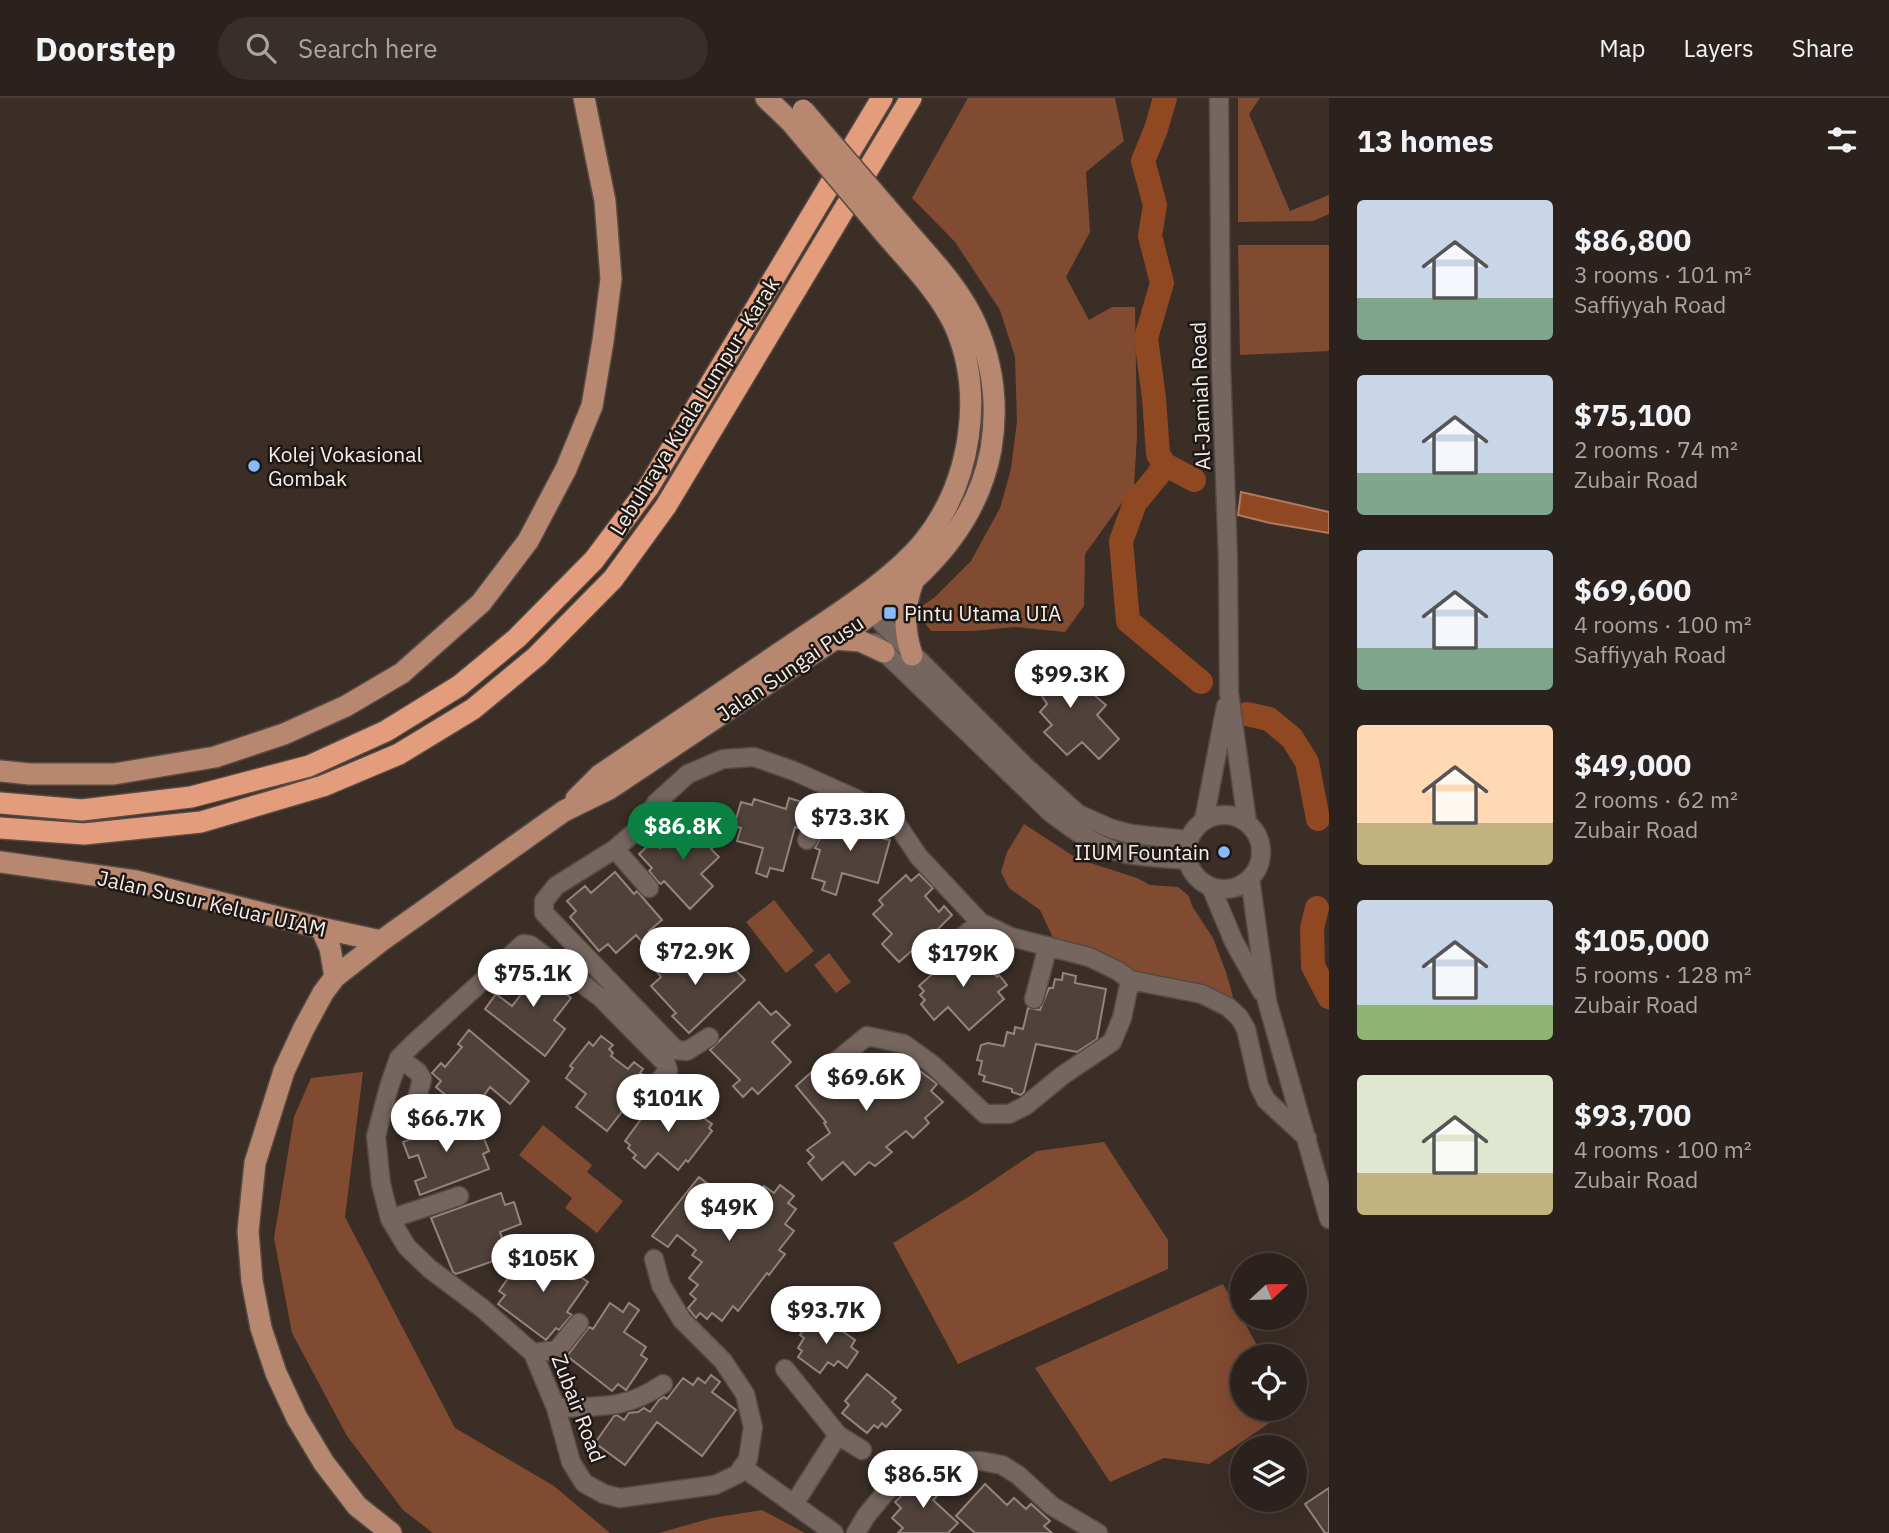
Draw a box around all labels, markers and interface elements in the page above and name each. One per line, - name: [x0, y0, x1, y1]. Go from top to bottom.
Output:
- search box: [218, 17, 708, 80]
- text: Doorstep: [35, 27, 176, 70]
- icon: search: [242, 29, 280, 67]
- text: Search here: [298, 31, 437, 65]
- text: Map: [1599, 32, 1646, 64]
- text: Layers: [1684, 32, 1754, 64]
- text: Share: [1792, 32, 1854, 64]
- text: 13 homes: [1357, 121, 1494, 160]
- icon: filters: [1823, 121, 1861, 159]
- text: $86,800: [1574, 220, 1691, 259]
- icon: home: [1413, 228, 1497, 312]
- text: 3 rooms · 101 m²: [1574, 259, 1752, 289]
- street label: Lebuhraya Kuala Lumpur–Karak: [603, 272, 785, 540]
- text: Saffiyyah Road: [1574, 289, 1726, 319]
- street label: Al-Jamiah Road: [1183, 321, 1217, 471]
- text: $75,100: [1574, 395, 1691, 434]
- icon: home: [1413, 403, 1497, 487]
- text: 2 rooms · 74 m²: [1574, 434, 1738, 464]
- place label: Kolej Vokasional Gombak: [268, 440, 422, 492]
- marker: Kolej Vokasional Gombak: [246, 458, 262, 474]
- text: Zubair Road: [1574, 464, 1698, 494]
- text: $69,600: [1574, 570, 1691, 609]
- icon: home: [1413, 578, 1497, 662]
- place label: Pintu Utama UIA: [904, 599, 1062, 627]
- marker: Pintu Utama UIA: [882, 605, 898, 621]
- street label: Jalan Sungai Pusu: [711, 609, 869, 727]
- text: 4 rooms · 100 m²: [1574, 609, 1752, 639]
- text: Saffiyyah Road: [1574, 639, 1726, 669]
- pin: $99.3K: [1013, 650, 1127, 710]
- text: $99.3K: [1031, 658, 1109, 688]
- text: $49,000: [1574, 745, 1691, 784]
- icon: home: [1413, 753, 1497, 837]
- text: 2 rooms · 62 m²: [1574, 784, 1738, 814]
- pin: $73.3K: [793, 794, 907, 853]
- text: $73.3K: [811, 801, 889, 831]
- pin: $86.8K: [626, 802, 740, 862]
- text: $86.8K: [644, 810, 722, 840]
- text: Zubair Road: [1574, 814, 1698, 844]
- place label: IIUM Fountain: [1074, 838, 1210, 866]
- marker: IIUM Fountain: [1216, 844, 1232, 860]
- street label: Jalan Susur Keluar UIAM: [95, 863, 329, 943]
- text: $105,000: [1574, 920, 1709, 959]
- pin: $72.9K: [638, 928, 752, 987]
- icon: home: [1413, 928, 1497, 1012]
- pin: $179K: [914, 930, 1012, 989]
- text: $72.9K: [656, 935, 734, 965]
- text: $179K: [927, 937, 999, 967]
- pin: $75.1K: [476, 950, 590, 1009]
- text: $75.1K: [494, 957, 572, 987]
- text: 5 rooms · 128 m²: [1574, 959, 1752, 989]
- text: Zubair Road: [1574, 989, 1698, 1019]
- pin: $69.6K: [809, 1054, 923, 1113]
- text: $69.6K: [827, 1061, 905, 1091]
- pin: $101K: [619, 1074, 717, 1134]
- text: $101K: [632, 1082, 704, 1112]
- pin: $66.7K: [389, 1094, 503, 1154]
- text: $93,700: [1574, 1095, 1691, 1134]
- text: $66.7K: [407, 1102, 485, 1132]
- icon: home: [1413, 1103, 1497, 1187]
- text: 4 rooms · 100 m²: [1574, 1134, 1752, 1164]
- text: Zubair Road: [1574, 1164, 1698, 1194]
- pin: $49K: [688, 1184, 770, 1243]
- text: $49K: [700, 1191, 758, 1221]
- pin: $105K: [494, 1234, 592, 1294]
- text: $105K: [507, 1242, 579, 1272]
- north arrow: [1230, 1253, 1307, 1330]
- map controls: [1230, 1253, 1307, 1512]
- pin: $93.7K: [769, 1286, 883, 1346]
- text: $93.7K: [787, 1294, 865, 1324]
- button: locate: [1230, 1344, 1307, 1421]
- street label: Zubair Road: [546, 1350, 612, 1466]
- button: layers: [1230, 1435, 1307, 1512]
- pin: $86.5K: [866, 1450, 980, 1510]
- text: $86.5K: [884, 1458, 962, 1488]

